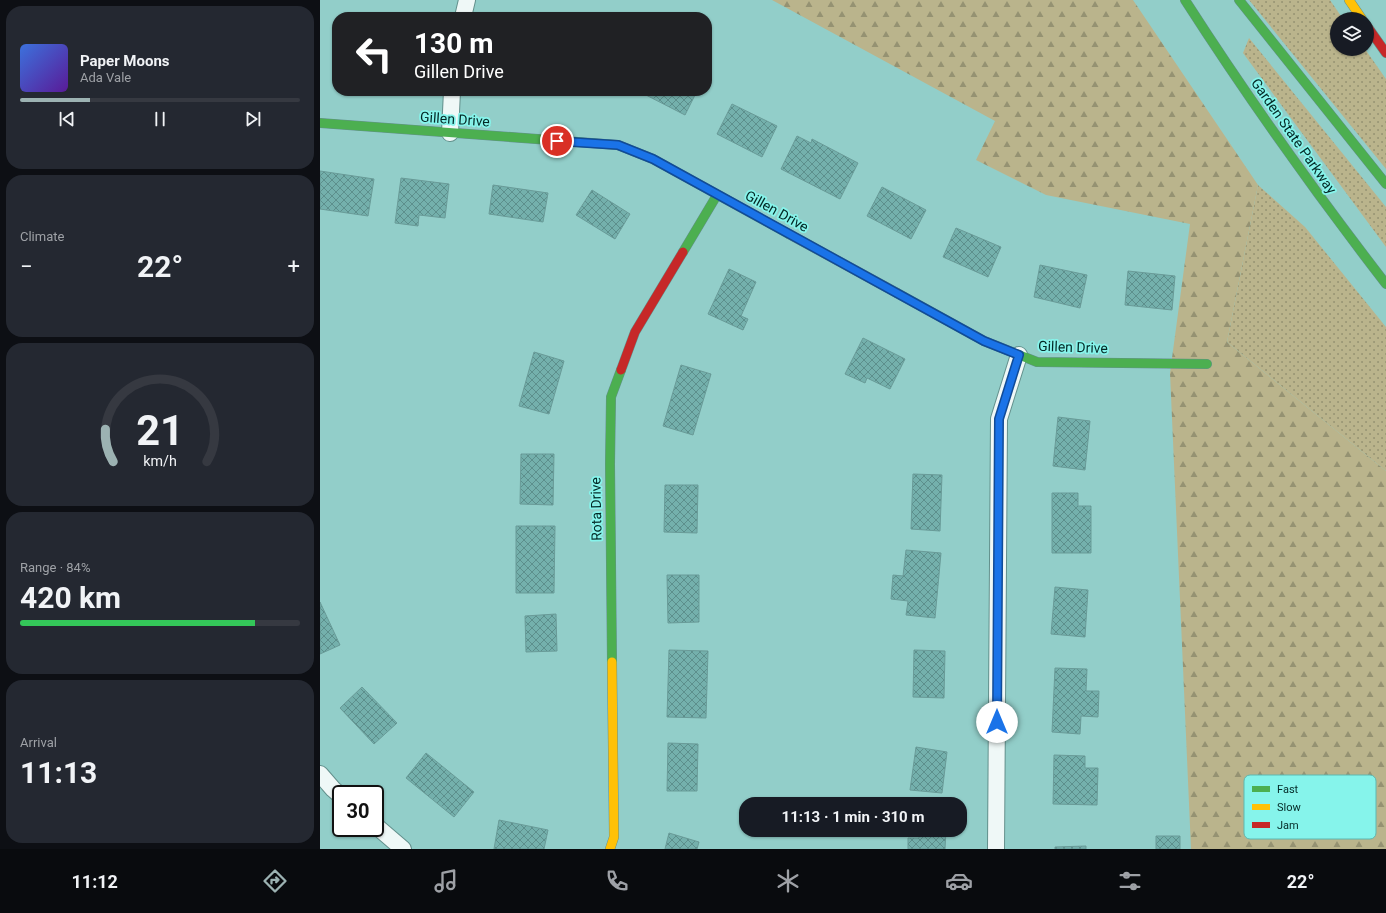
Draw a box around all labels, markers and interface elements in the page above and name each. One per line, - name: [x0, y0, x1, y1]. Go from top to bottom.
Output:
- map controls: [1330, 12, 1374, 56]
- button: layers: [1330, 12, 1374, 56]
- text: 130 m: [414, 27, 493, 60]
- icon: left: [348, 28, 400, 80]
- text: Paper Moons: [80, 52, 170, 70]
- text: Gillen Drive: [414, 61, 504, 82]
- text: Ada Vale: [80, 70, 131, 85]
- street label: Garden State Parkway: [1248, 75, 1340, 197]
- icon: previous: [56, 108, 78, 130]
- icon: pause: [149, 108, 171, 130]
- icon: next: [242, 108, 264, 130]
- street label: Gillen Drive: [420, 109, 490, 129]
- pin: [540, 124, 574, 158]
- icon: arrive: [546, 130, 568, 152]
- street label: Gillen Drive: [743, 187, 811, 235]
- text: Climate: [20, 229, 64, 244]
- text: 22°: [137, 249, 183, 284]
- text: −: [20, 254, 33, 279]
- text: +: [288, 254, 300, 279]
- street label: Gillen Drive: [1038, 338, 1108, 356]
- text: 21: [136, 406, 184, 455]
- text: km/h: [143, 453, 177, 469]
- street label: Rota Drive: [587, 477, 605, 541]
- text: Range · 84%: [20, 560, 90, 575]
- text: 420 km: [20, 580, 121, 615]
- position arrow: [976, 701, 1018, 743]
- text: Arrival: [20, 735, 57, 750]
- text: 11:13: [20, 755, 97, 790]
- legend: [1244, 775, 1376, 839]
- text: Fast: [1277, 783, 1299, 796]
- speed limit sign: 30: [332, 785, 384, 837]
- text: Slow: [1277, 801, 1301, 814]
- text: 11:13 · 1 min · 310 m: [782, 808, 924, 826]
- text: Jam: [1277, 819, 1299, 832]
- icon: directions: [261, 867, 289, 895]
- icon: music: [432, 867, 460, 895]
- icon: phone: [603, 867, 631, 895]
- icon: climate: [774, 867, 802, 895]
- icon: car: [945, 867, 973, 895]
- icon: filters: [1116, 867, 1144, 895]
- text: 11:12: [71, 871, 118, 892]
- text: 22°: [1287, 871, 1314, 892]

